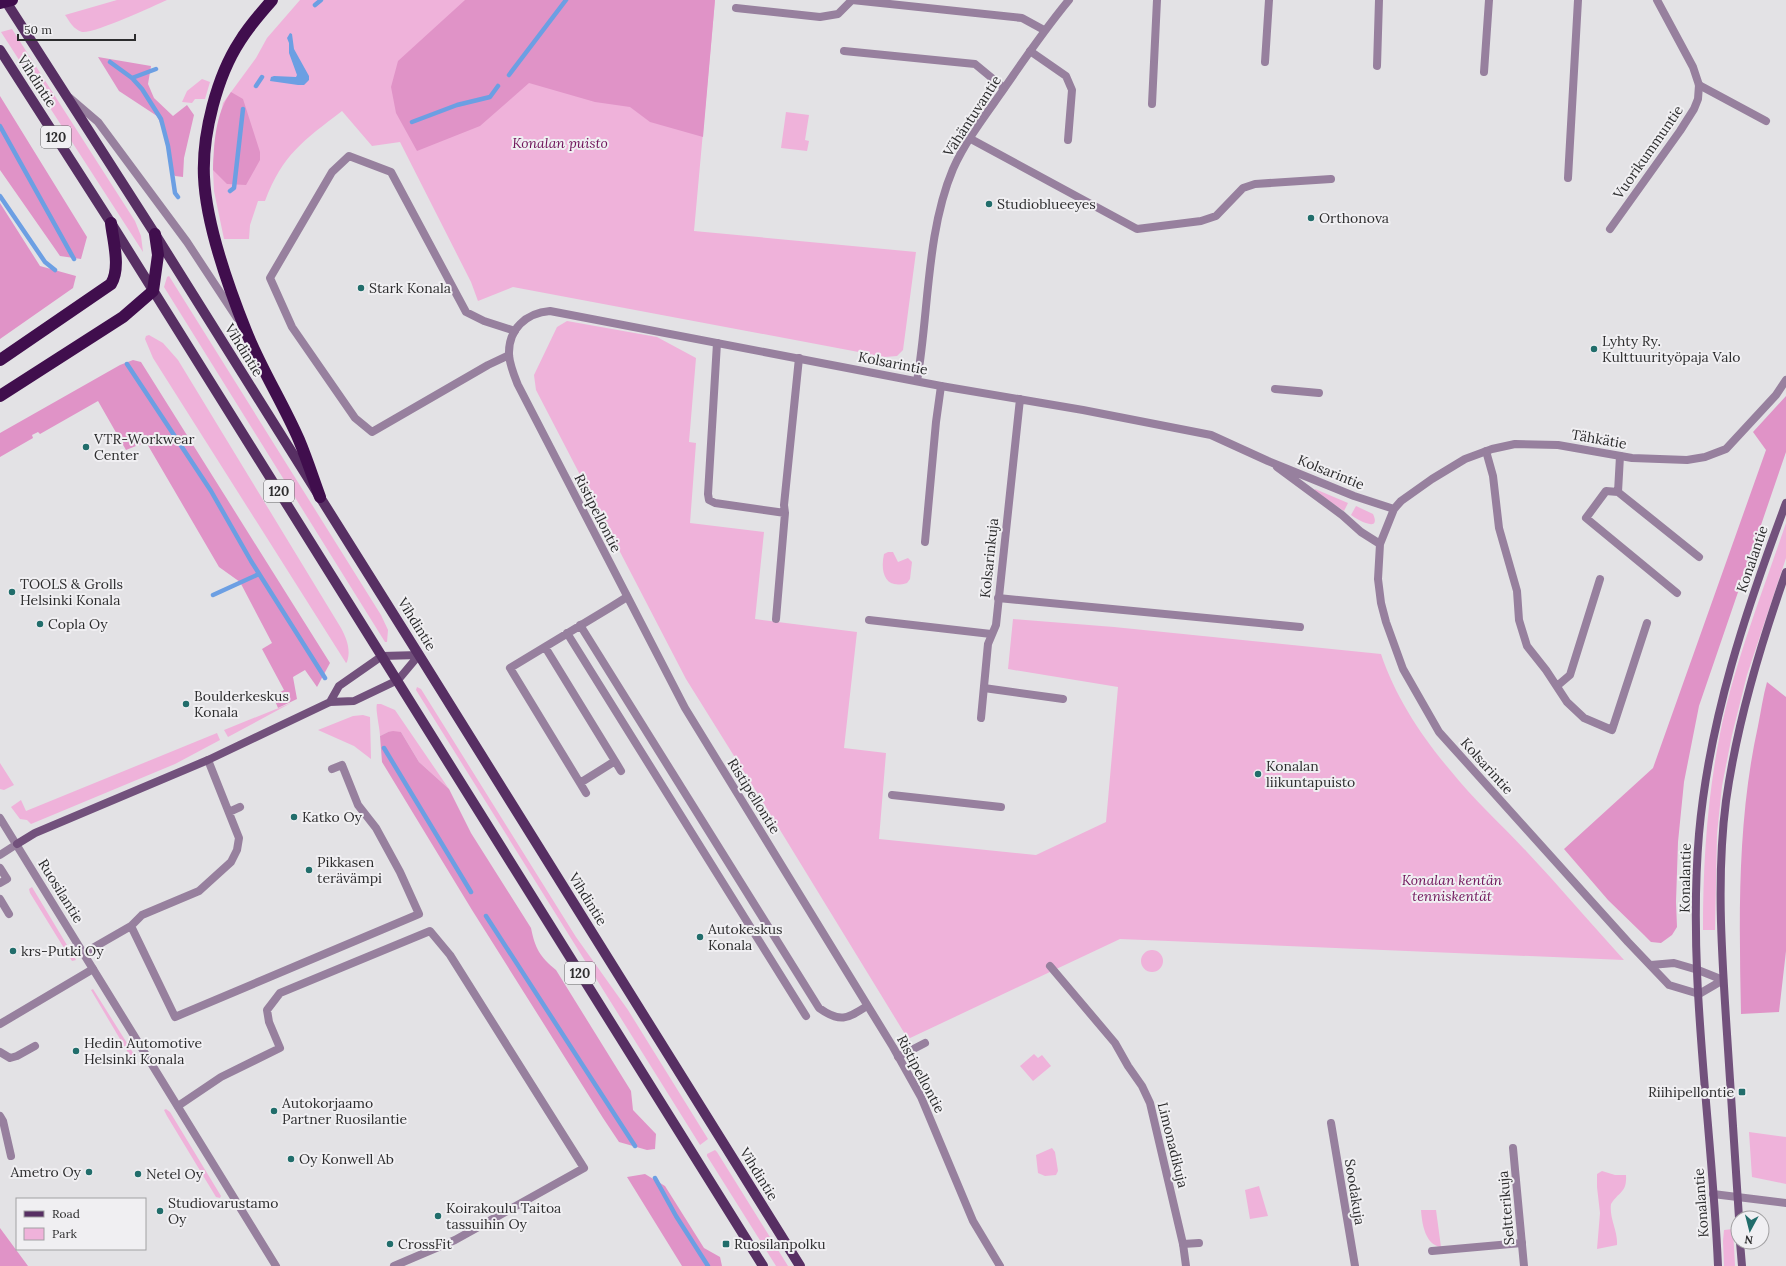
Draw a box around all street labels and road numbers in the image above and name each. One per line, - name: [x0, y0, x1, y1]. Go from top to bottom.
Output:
- street label: Vihdintie: [13, 51, 61, 111]
- street label: Vähäntuvantie: [939, 72, 1005, 161]
- street label: Vuorikummuntie: [1608, 101, 1687, 203]
- road number: 120: [41, 126, 71, 148]
- street label: Vihdintie: [220, 319, 267, 380]
- street label: Kolsarintie: [857, 347, 930, 379]
- street label: Tähkätie: [1570, 425, 1628, 453]
- street label: Kolsarintie: [1295, 450, 1367, 494]
- street label: Ristipellontie: [571, 471, 626, 556]
- road number: 120: [264, 480, 294, 502]
- street label: Kolsarinkuja: [976, 517, 1002, 599]
- street label: Konalantie: [1732, 523, 1772, 595]
- street label: Vihdintie: [393, 593, 440, 654]
- street label: Kolsarintie: [1457, 734, 1518, 798]
- street label: Ristipellontie: [724, 755, 785, 837]
- street label: Konalantie: [1675, 843, 1695, 913]
- street label: Ruosilantie: [34, 856, 88, 927]
- street label: Vihdintie: [564, 868, 611, 929]
- road number: 120: [565, 962, 595, 984]
- street label: Ristipellontie: [893, 1032, 949, 1116]
- street label: Limonadikuja: [1154, 1100, 1192, 1190]
- street label: Vihdintie: [735, 1143, 782, 1204]
- street label: Soodakuja: [1341, 1158, 1369, 1226]
- street label: Konalantie: [1690, 1167, 1712, 1238]
- street label: Seltterikuja: [1494, 1170, 1518, 1246]

